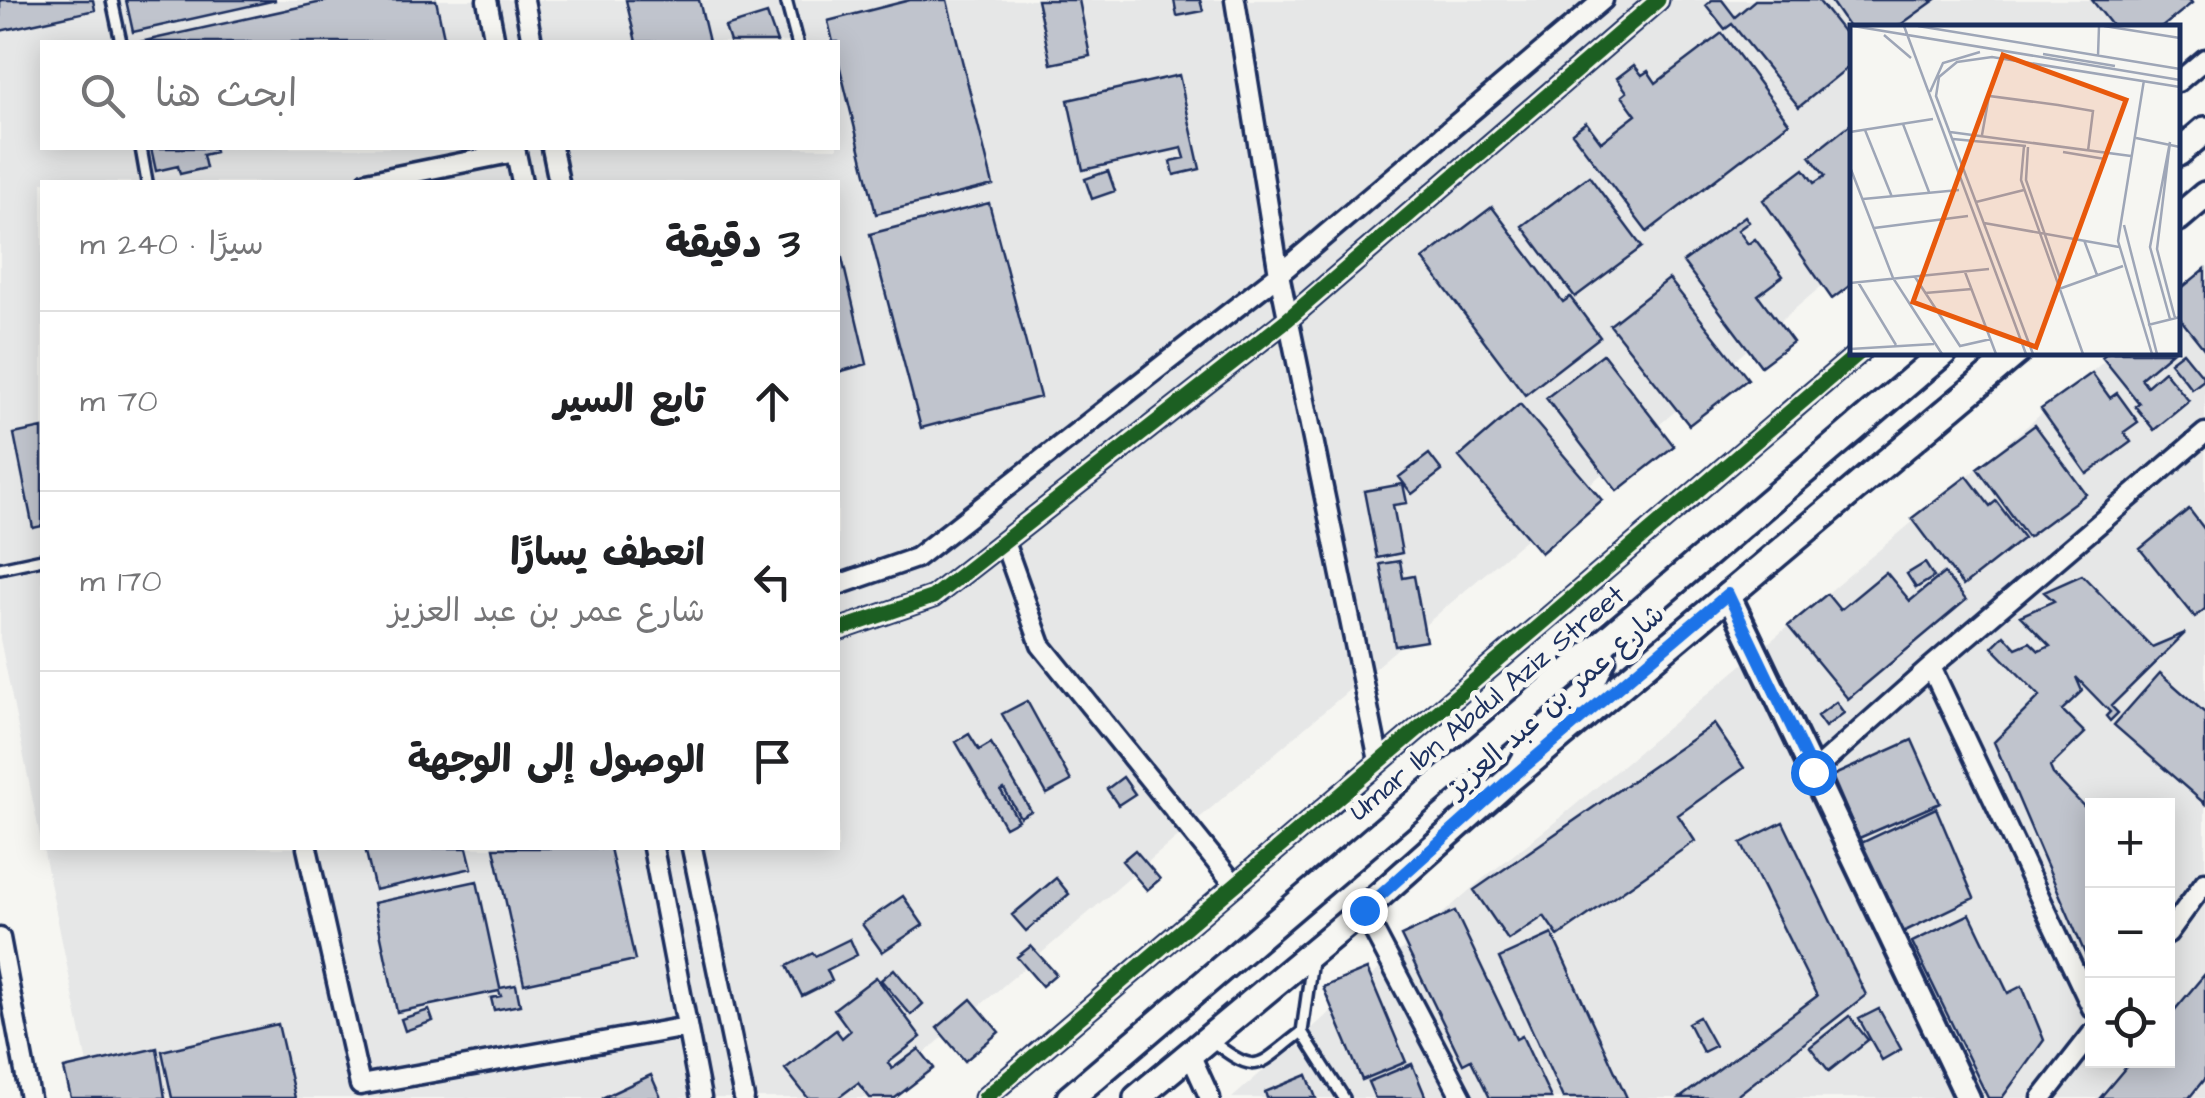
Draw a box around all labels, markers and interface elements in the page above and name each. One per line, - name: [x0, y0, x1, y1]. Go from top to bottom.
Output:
- inset map: [1850, 25, 2180, 355]
- search box: [40, 40, 840, 150]
- icon: search: [75, 68, 130, 123]
- text: ابحث هنا: [155, 69, 297, 121]
- text: 3 دقيقة: [665, 216, 800, 274]
- text: سيرًا · 240 m: [80, 222, 264, 267]
- icon: ahead: [745, 374, 800, 429]
- text: تابع السير: [554, 375, 705, 427]
- text: 70 m: [80, 379, 158, 424]
- text: انعطف يسارًا: [510, 528, 705, 580]
- icon: left: [745, 554, 800, 609]
- text: 170 m: [80, 559, 162, 604]
- street label: Umar Ibn Abdul Aziz Street: [1341, 575, 1634, 830]
- text: شارع عمر بن عبد العزيز: [389, 589, 705, 634]
- street label: شارع عمر بن عبد العزيز: [1437, 595, 1673, 808]
- icon: arrive: [745, 734, 800, 789]
- text: الوصول إلى الوجهة: [407, 735, 705, 787]
- route start: [1791, 750, 1837, 796]
- map controls: [2085, 798, 2175, 1068]
- button: +: [2085, 798, 2175, 888]
- route end: [1342, 888, 1388, 934]
- button: −: [2085, 888, 2175, 978]
- button: locate: [2085, 978, 2175, 1068]

